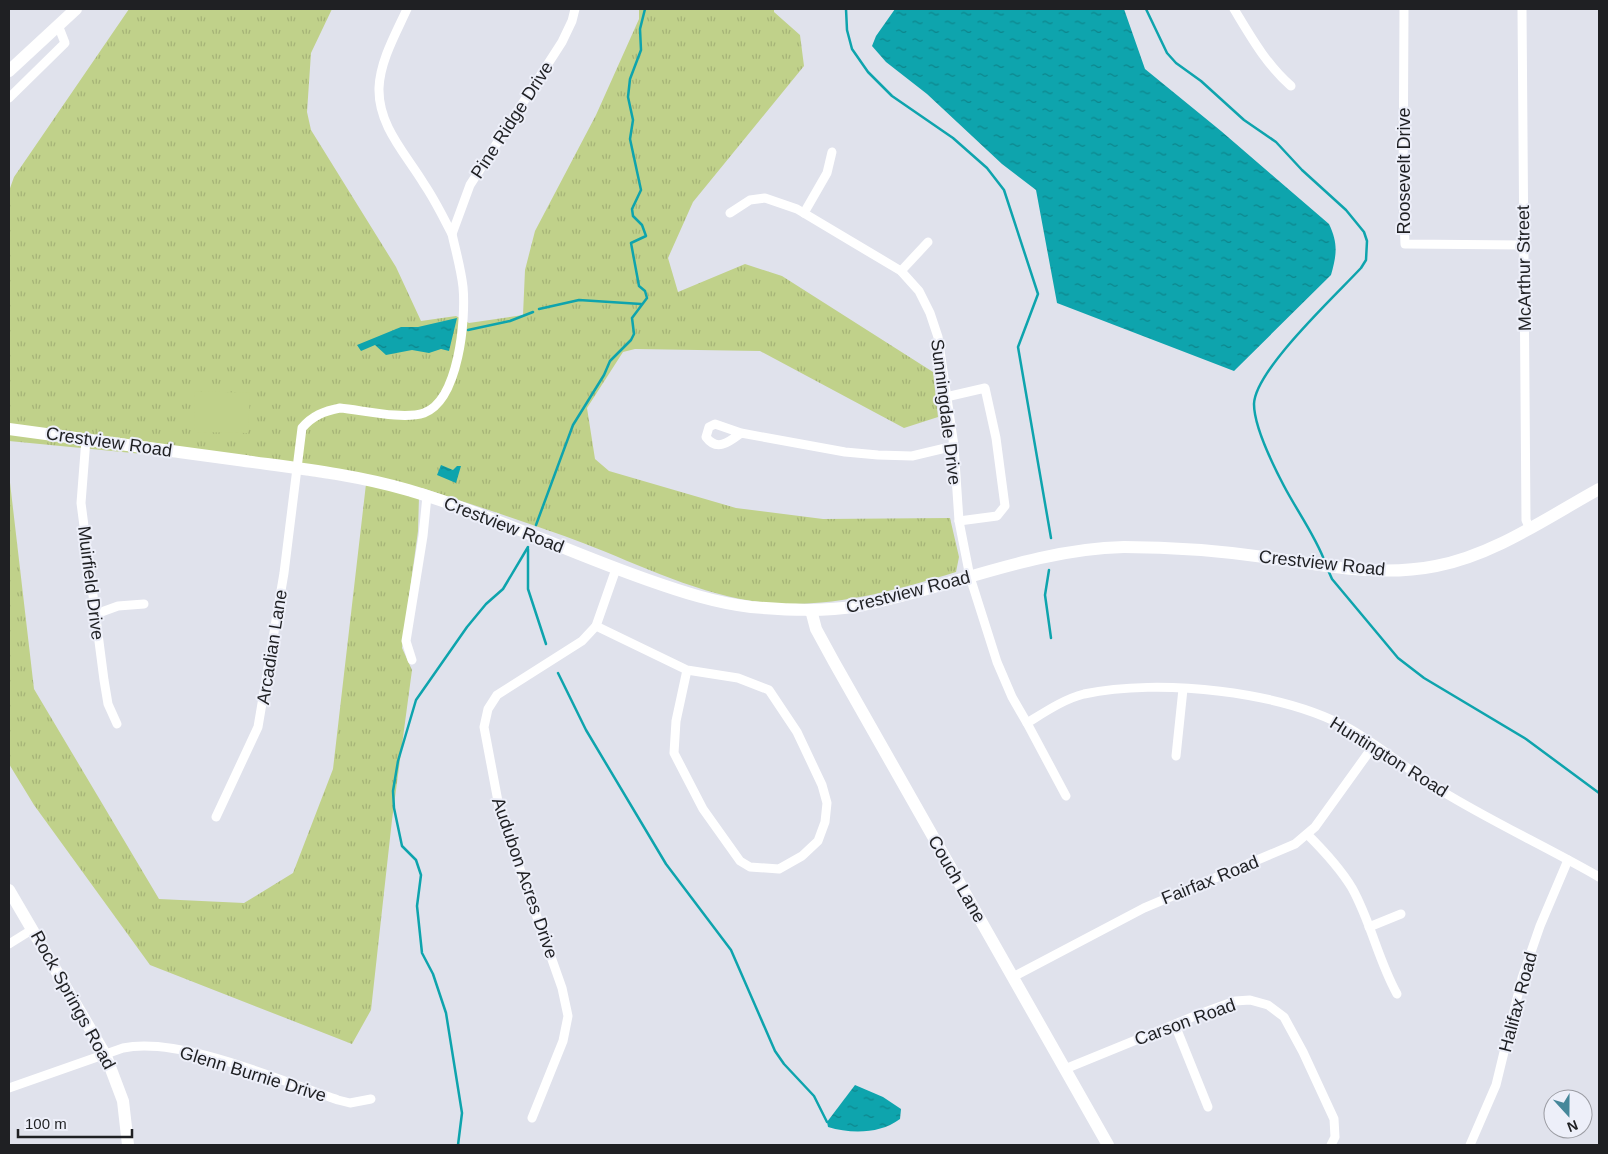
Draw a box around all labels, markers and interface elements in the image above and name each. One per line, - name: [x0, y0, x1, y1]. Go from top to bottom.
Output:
- street label: Pine Ridge Drive: [467, 58, 557, 182]
- street label: Roosevelt Drive: [1394, 107, 1414, 235]
- street label: McArthur Street: [1513, 205, 1535, 331]
- street label: Sunningdale Drive: [927, 338, 965, 486]
- street label: Crestview Road: [45, 423, 173, 461]
- street label: Crestview Road: [441, 493, 567, 557]
- street label: Muirfield Drive: [74, 525, 108, 641]
- street label: Crestview Road: [1258, 546, 1386, 580]
- street label: Crestview Road: [844, 567, 972, 617]
- street label: Arcadian Lane: [253, 588, 291, 706]
- street label: Huntington Road: [1326, 713, 1452, 801]
- street label: Audubon Acres Drive: [488, 795, 562, 961]
- street label: Couch Lane: [924, 832, 990, 926]
- street label: Fairfax Road: [1158, 851, 1262, 909]
- street label: Rock Springs Road: [27, 927, 119, 1073]
- street label: Halifax Road: [1495, 950, 1541, 1054]
- street label: Carson Road: [1132, 994, 1238, 1050]
- street label: Glenn Burnie Drive: [177, 1042, 329, 1106]
- north arrow: [1543, 1089, 1593, 1139]
- scale bar: [18, 1106, 131, 1138]
- text: 100 m: [25, 1115, 67, 1132]
- text: N: [1565, 1117, 1580, 1135]

